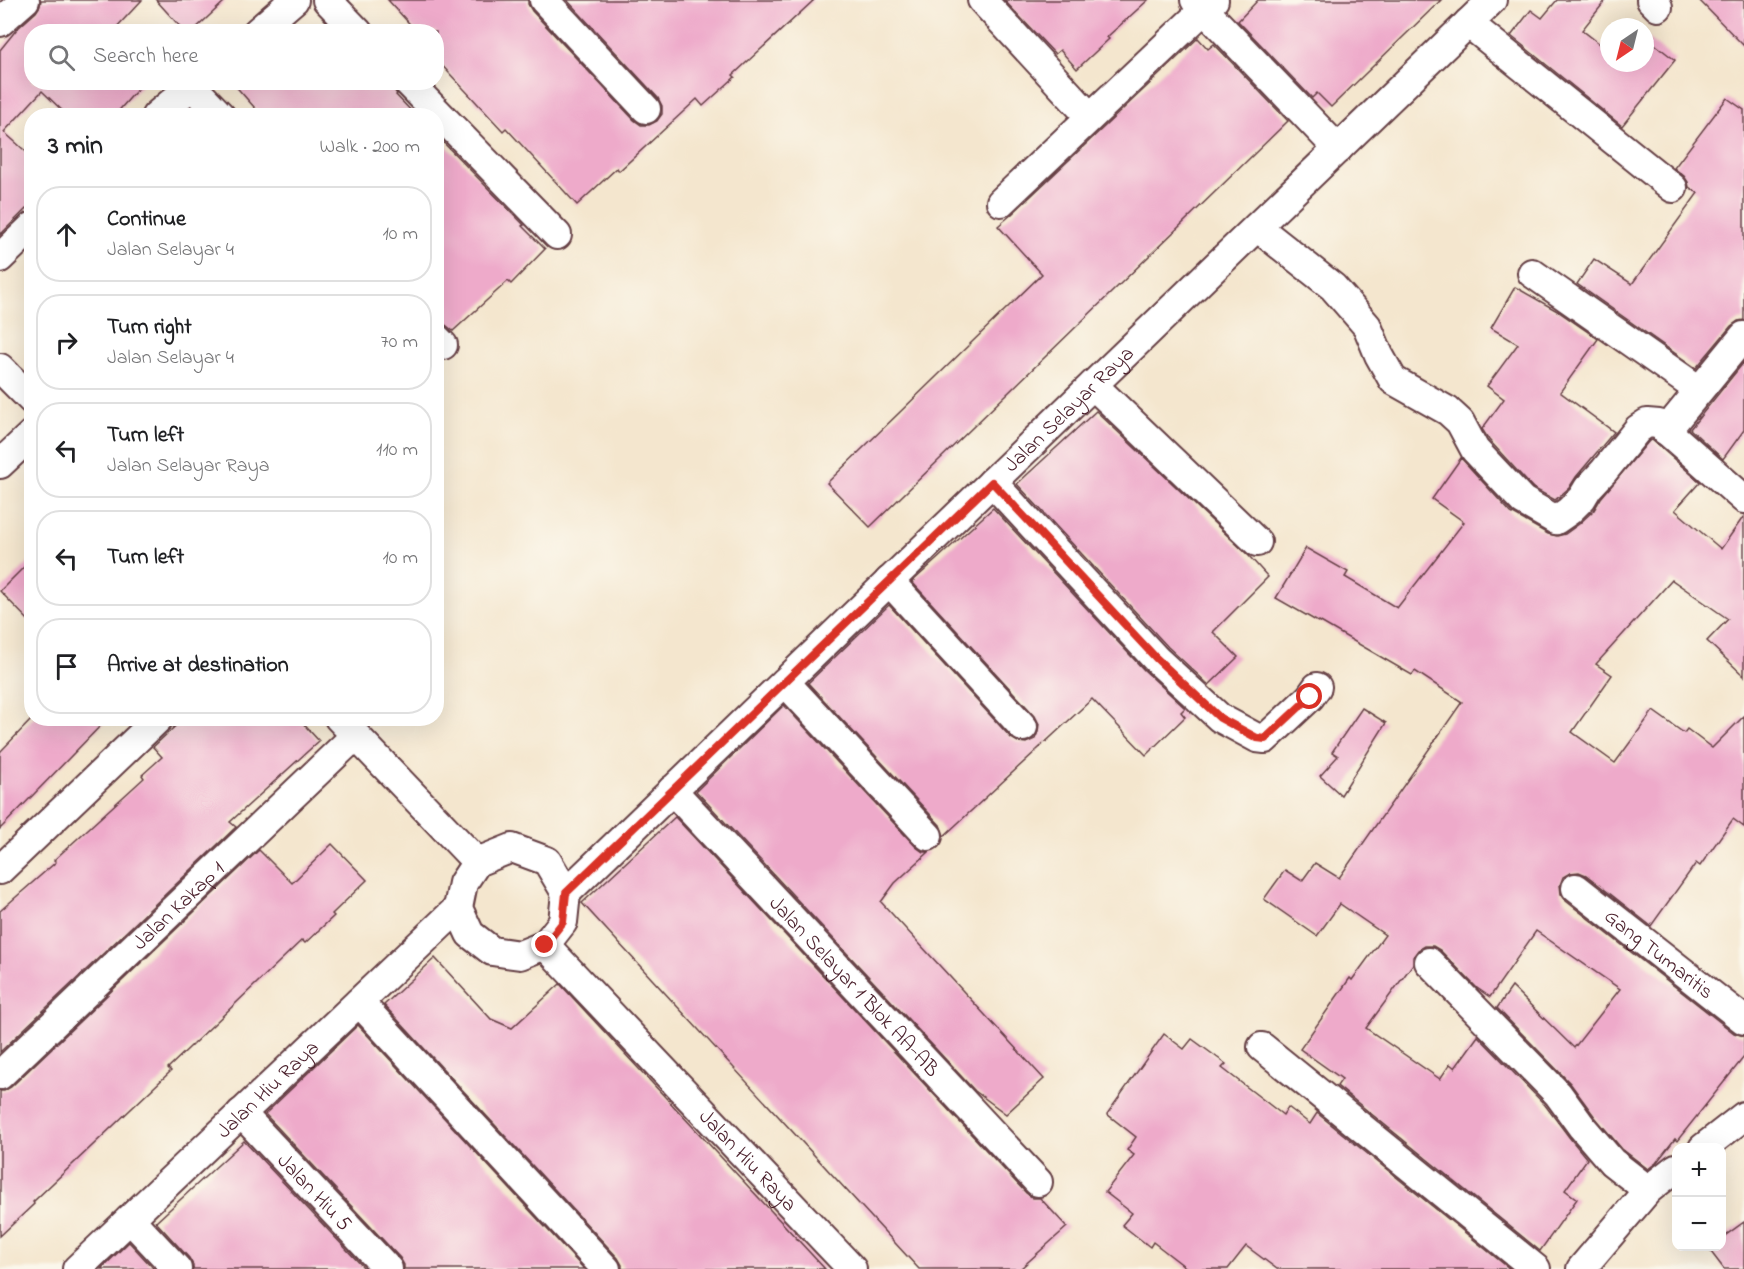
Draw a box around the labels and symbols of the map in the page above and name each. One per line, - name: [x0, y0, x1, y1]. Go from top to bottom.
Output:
- north arrow: [1600, 18, 1654, 72]
- street label: Jalan Selayar Raya: [998, 340, 1142, 480]
- route start: [1296, 683, 1322, 709]
- street label: Jalan Kakap 1: [126, 855, 232, 958]
- street label: Jalan Selayar 1 Blok AA-AB: [761, 890, 946, 1085]
- street label: Gang Tumaritis: [1597, 903, 1719, 1008]
- route end: [531, 931, 557, 957]
- street label: Jalan Hiu Raya: [211, 1034, 327, 1146]
- street label: Jalan Hiu Raya: [691, 1103, 803, 1219]
- street label: Jalan Hiu 5: [269, 1147, 358, 1239]

